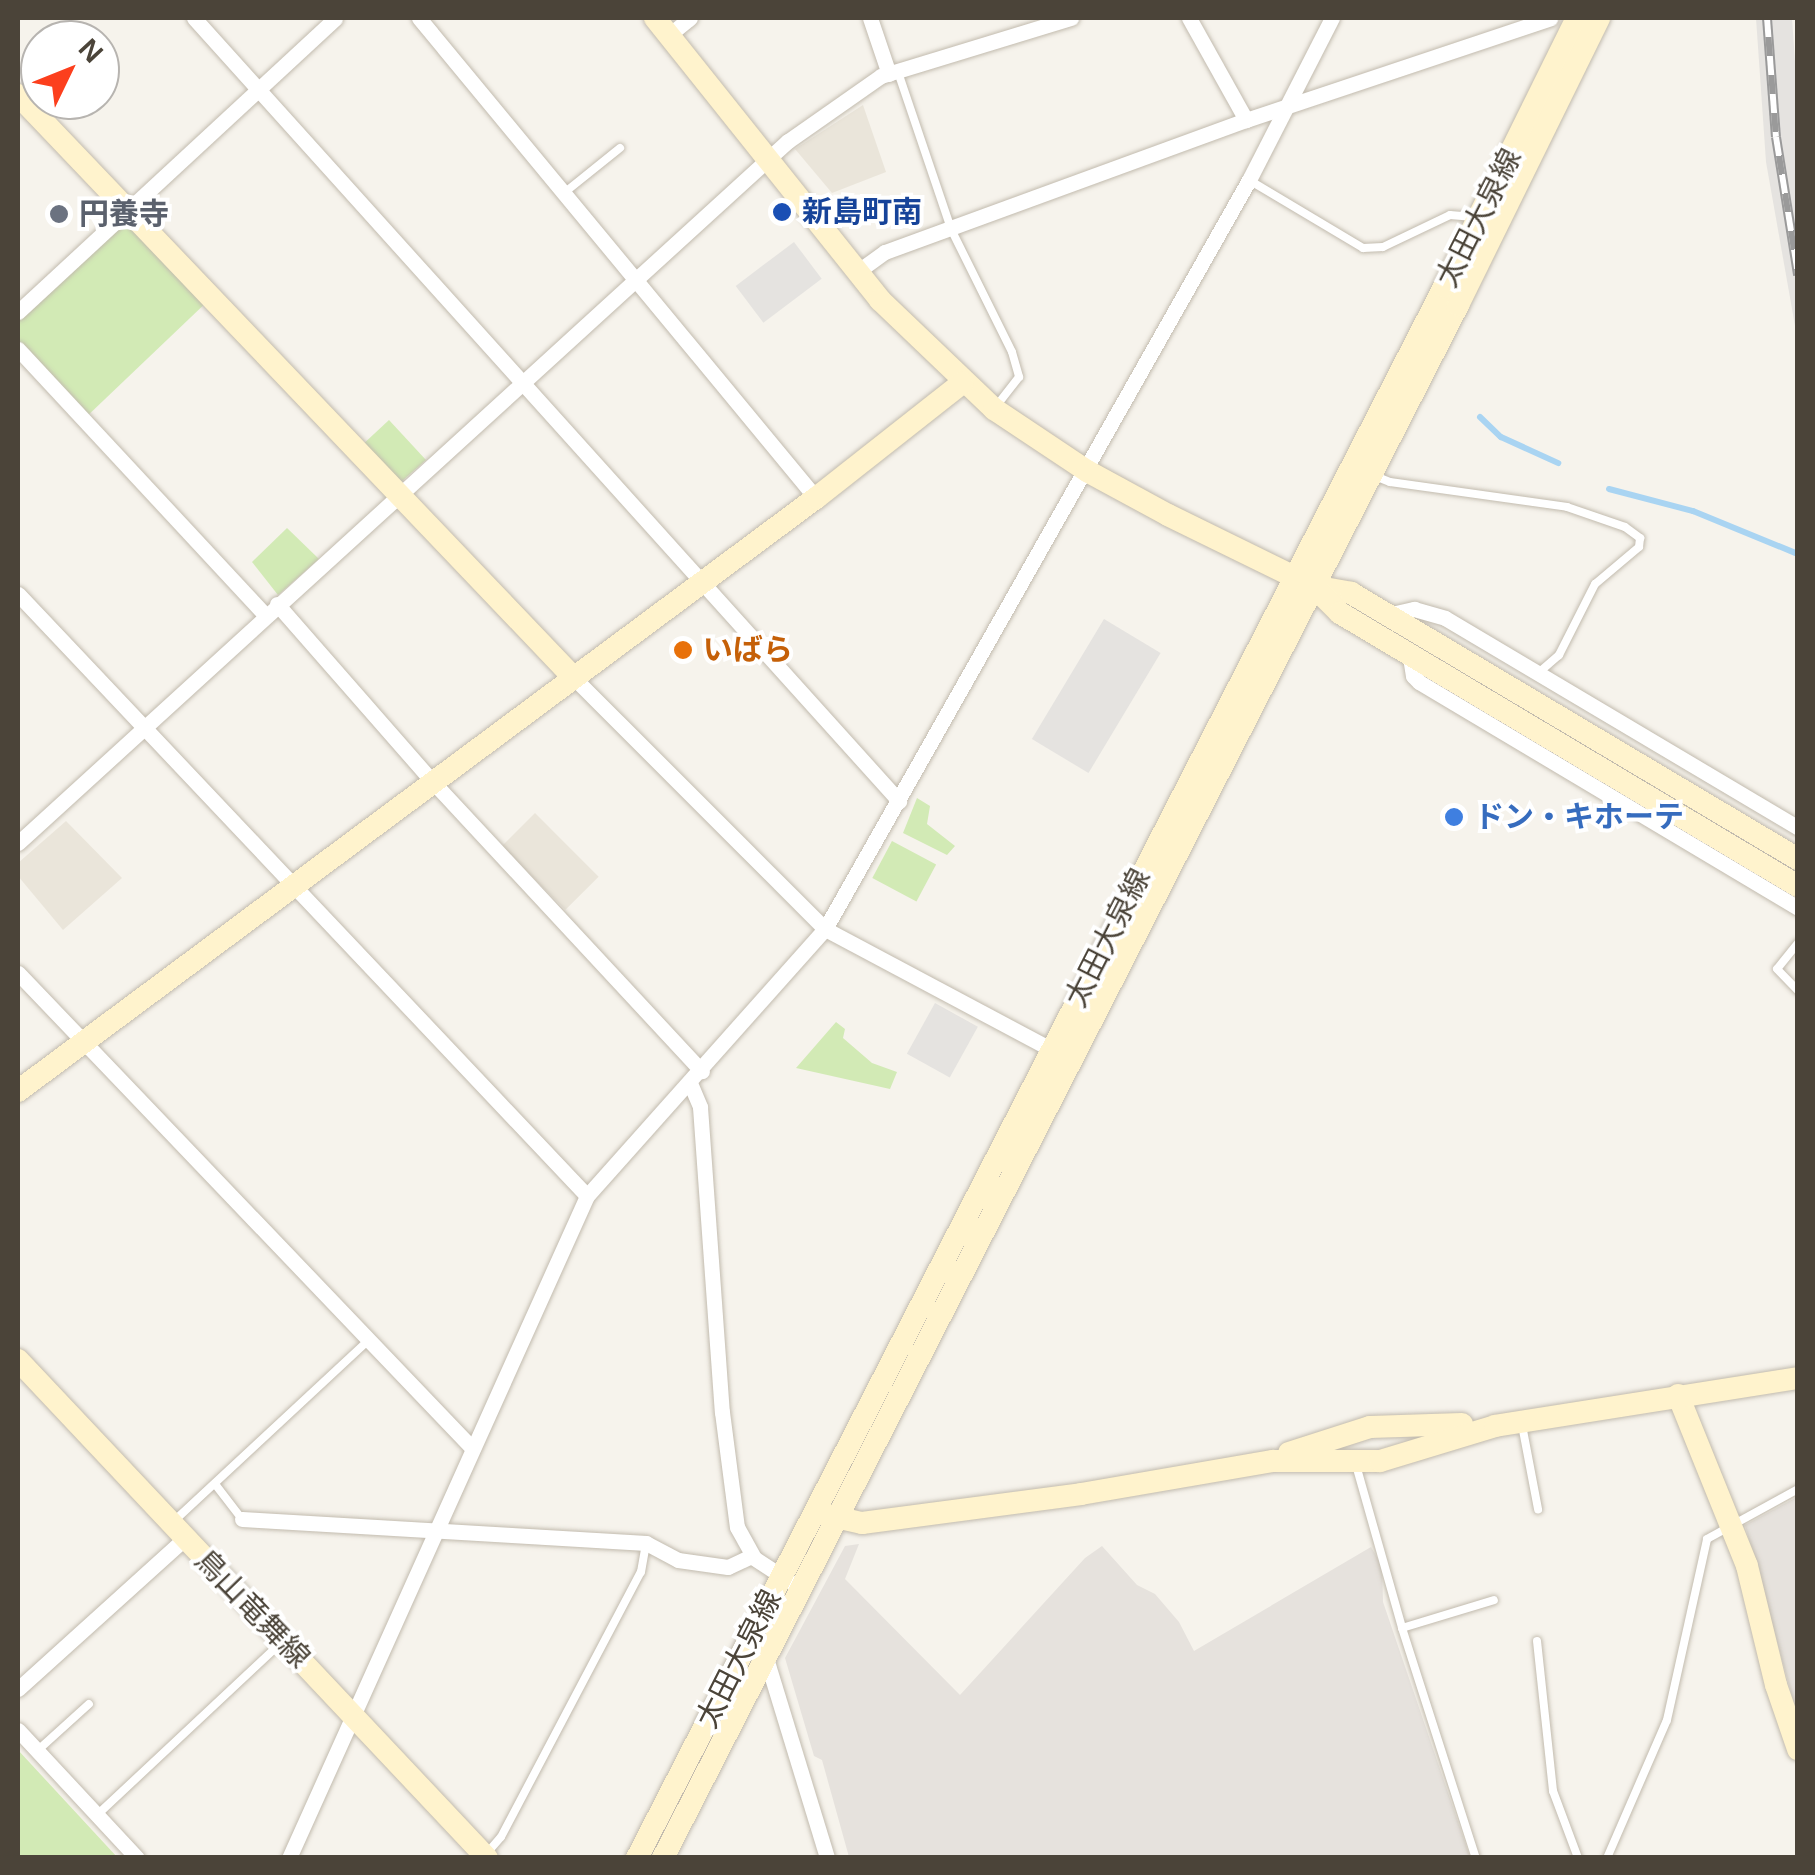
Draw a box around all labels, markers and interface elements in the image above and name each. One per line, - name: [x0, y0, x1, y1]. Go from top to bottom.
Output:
- north arrow: [20, 20, 120, 120]
- text: N: [73, 33, 109, 69]
- street label: 太田大泉線: [1429, 143, 1529, 293]
- place label: 新島町南: [802, 194, 922, 230]
- place label: 円養寺: [79, 196, 169, 232]
- marker: 新島町南: [771, 201, 793, 223]
- marker: 円養寺: [48, 203, 70, 225]
- place label: いばら: [703, 632, 793, 668]
- marker: いばら: [672, 639, 694, 661]
- place label: ドン・キホーテ: [1474, 799, 1684, 835]
- marker: ドン・キホーテ: [1443, 806, 1465, 828]
- street label: 太田大泉線: [1058, 863, 1158, 1013]
- street label: 鳥山竜舞線: [187, 1543, 317, 1675]
- street label: 太田大泉線: [689, 1584, 789, 1734]

